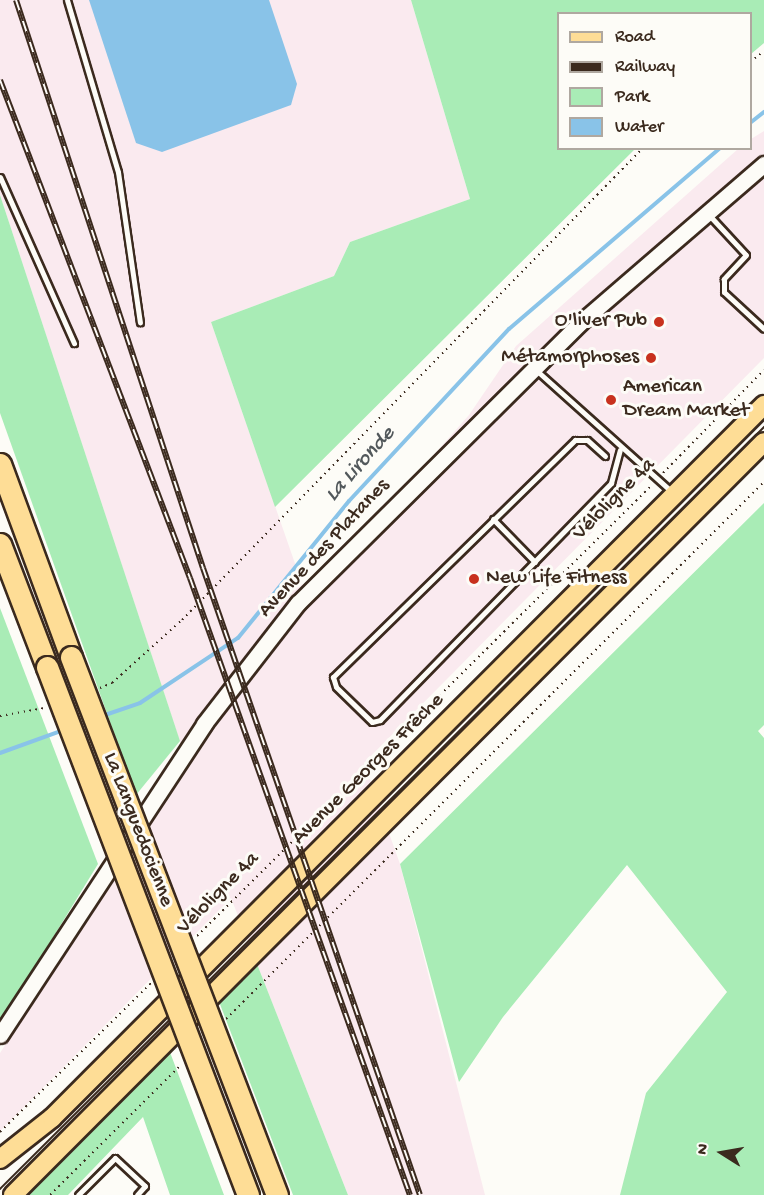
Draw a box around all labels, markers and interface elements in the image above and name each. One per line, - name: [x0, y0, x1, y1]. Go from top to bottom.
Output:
- legend: [557, 12, 752, 150]
- text: Road: [615, 27, 654, 48]
- text: Railway: [615, 57, 675, 78]
- text: Park: [615, 87, 649, 108]
- text: Water: [615, 117, 663, 138]
- place label: O'liver Pub: [555, 309, 647, 335]
- marker: O'liver Pub: [652, 315, 666, 329]
- place label: Métamorphoses: [501, 345, 639, 371]
- marker: Métamorphoses: [644, 351, 658, 365]
- place label: American Dream Market: [623, 375, 749, 425]
- marker: American Dream Market: [604, 393, 618, 407]
- water label: La Lironde: [320, 422, 402, 508]
- street label: Véloligne 4a: [568, 453, 662, 547]
- street label: Avenue des Platanes: [254, 474, 396, 624]
- place label: New Life Fitness: [486, 566, 626, 592]
- marker: New Life Fitness: [467, 572, 481, 586]
- street label: Avenue Georges Frêche: [288, 689, 450, 851]
- street label: La Languedocienne: [96, 749, 178, 911]
- street label: Véloligne 4a: [172, 847, 266, 941]
- north arrow: [692, 1123, 752, 1183]
- text: N: [694, 1143, 714, 1156]

